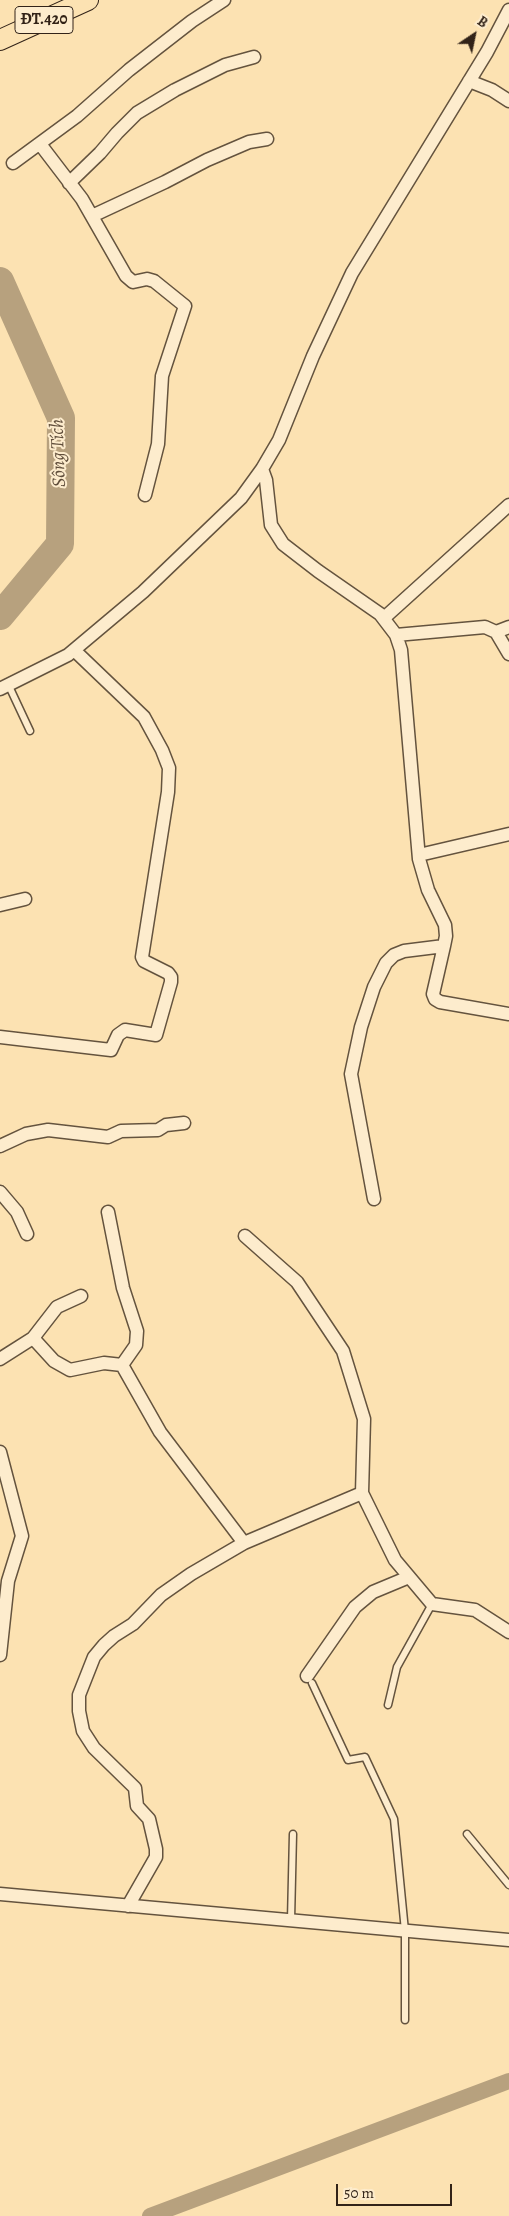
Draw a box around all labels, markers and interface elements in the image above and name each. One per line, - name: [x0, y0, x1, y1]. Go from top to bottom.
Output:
- road number: ĐT.420: [15, 6, 73, 34]
- north arrow: [449, 10, 499, 60]
- text: B: [474, 12, 492, 32]
- water label: Sông Tích: [46, 418, 72, 488]
- scale bar: [339, 2174, 455, 2206]
- text: 50 m: [344, 2183, 374, 2203]

